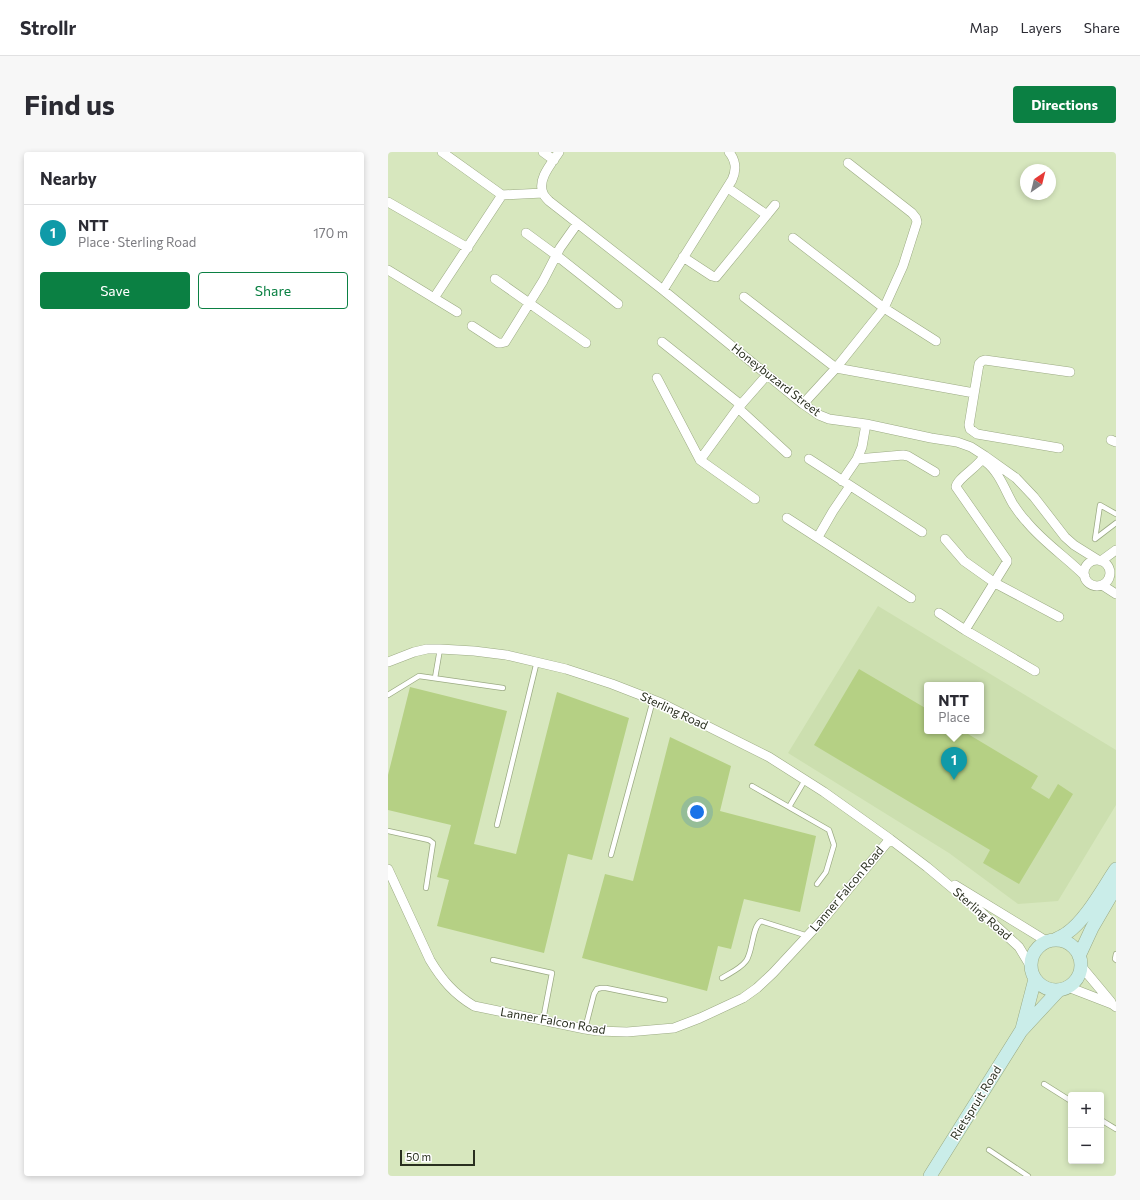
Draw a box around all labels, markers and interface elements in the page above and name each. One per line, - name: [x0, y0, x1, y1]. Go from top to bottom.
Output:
- text: Strollr: [20, 16, 76, 39]
- text: Map: [970, 19, 998, 36]
- text: Layers: [1020, 19, 1062, 36]
- text: Share: [1084, 19, 1120, 36]
- button: Directions: [1013, 86, 1116, 123]
- text: Find us: [24, 87, 115, 121]
- north arrow: [1020, 164, 1056, 200]
- text: Nearby: [40, 168, 97, 189]
- text: NTT: [78, 216, 109, 234]
- text: 1: [50, 225, 56, 241]
- text: 170 m: [313, 225, 348, 241]
- text: Place · Sterling Road: [78, 234, 196, 250]
- button: Save: [40, 272, 190, 309]
- button: Share: [198, 272, 348, 309]
- street label: Honeybuzard Street: [729, 340, 824, 418]
- popup: [924, 682, 984, 734]
- street label: Sterling Road: [639, 688, 710, 732]
- text: NTT: [938, 691, 969, 709]
- text: Place: [938, 709, 970, 725]
- pin: 1: [941, 747, 967, 780]
- your location: [687, 802, 707, 822]
- street label: Lanner Falcon Road: [807, 843, 886, 934]
- street label: Sterling Road: [951, 884, 1015, 942]
- street label: Lanner Falcon Road: [499, 1004, 607, 1036]
- street label: Rietspruit Road: [947, 1063, 1004, 1142]
- map controls: [1068, 1092, 1104, 1164]
- button: +: [1068, 1092, 1104, 1128]
- button: −: [1068, 1128, 1104, 1164]
- scale bar: [400, 1148, 475, 1167]
- text: 50 m: [406, 1150, 431, 1163]

